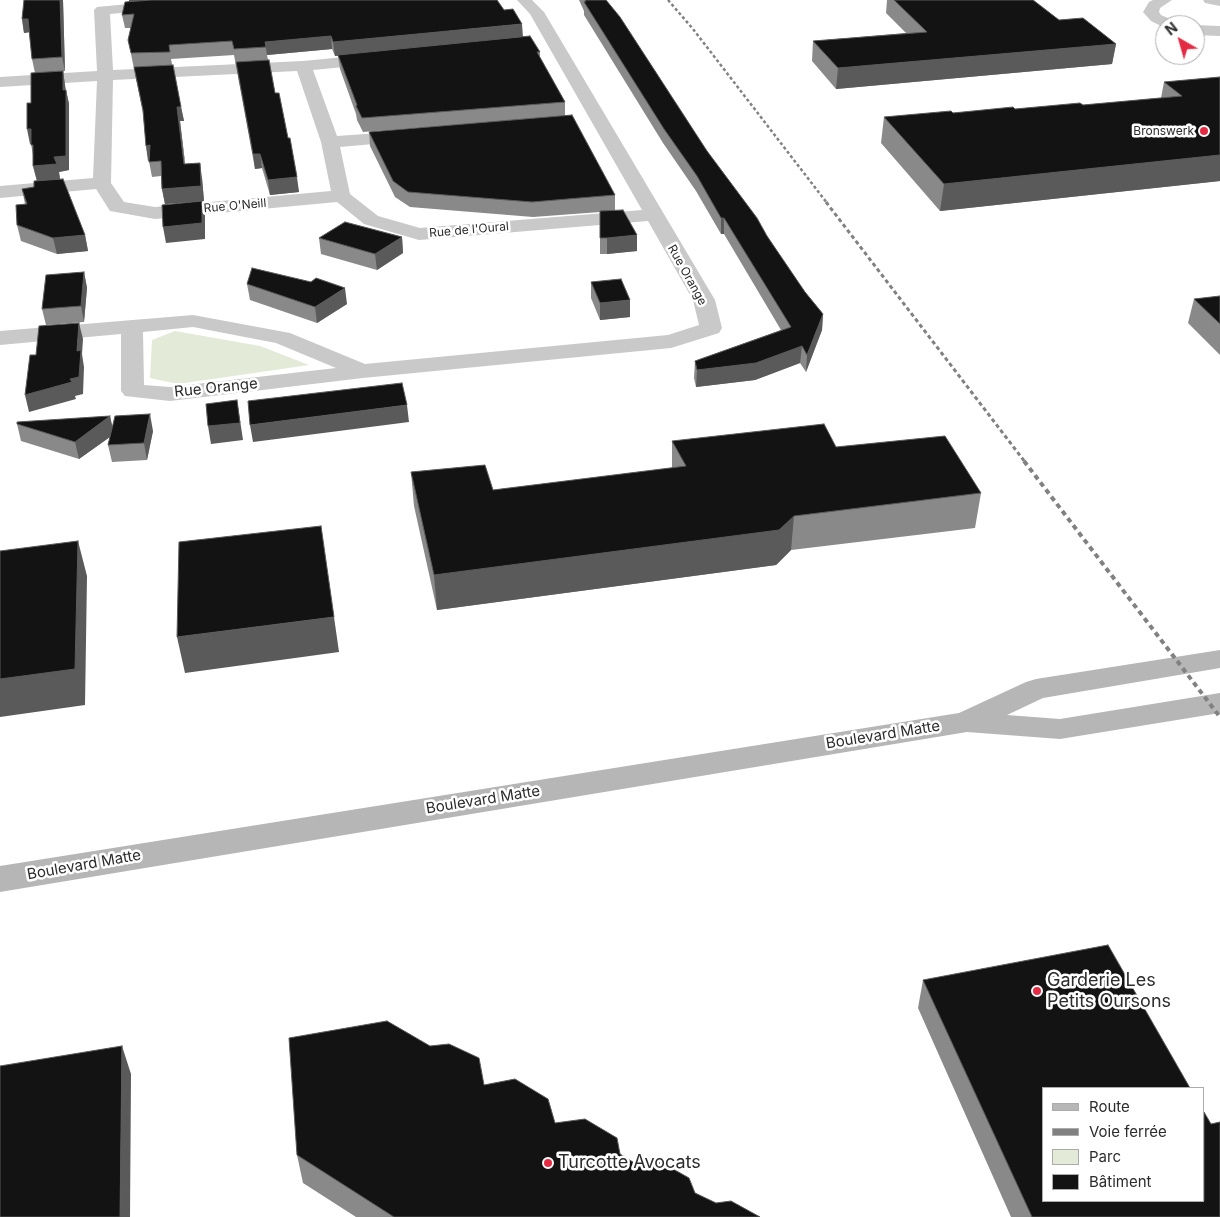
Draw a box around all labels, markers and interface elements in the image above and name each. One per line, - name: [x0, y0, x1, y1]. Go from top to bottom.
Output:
- north arrow: [1155, 15, 1205, 65]
- text: N: [1162, 19, 1181, 39]
- place label: Bronswerk: [1133, 124, 1194, 138]
- marker: Bronswerk: [1198, 125, 1210, 137]
- street label: Rue O'Neill: [203, 196, 267, 216]
- street label: Rue de l'Oural: [429, 219, 509, 241]
- street label: Rue Orange: [664, 242, 710, 308]
- street label: Rue Orange: [173, 375, 259, 401]
- street label: Boulevard Matte: [825, 717, 941, 753]
- street label: Boulevard Matte: [425, 782, 541, 818]
- street label: Boulevard Matte: [26, 846, 142, 884]
- place label: Garderie Les Petits Oursons: [1047, 970, 1171, 1012]
- marker: Garderie Les Petits Oursons: [1031, 985, 1043, 997]
- legend: [1042, 1087, 1205, 1202]
- text: Route: [1089, 1097, 1130, 1116]
- text: Voie ferrée: [1089, 1122, 1167, 1141]
- text: Parc: [1089, 1147, 1121, 1166]
- place label: Turcotte Avocats: [558, 1152, 701, 1174]
- marker: Turcotte Avocats: [542, 1157, 554, 1169]
- text: Bâtiment: [1089, 1172, 1151, 1191]

